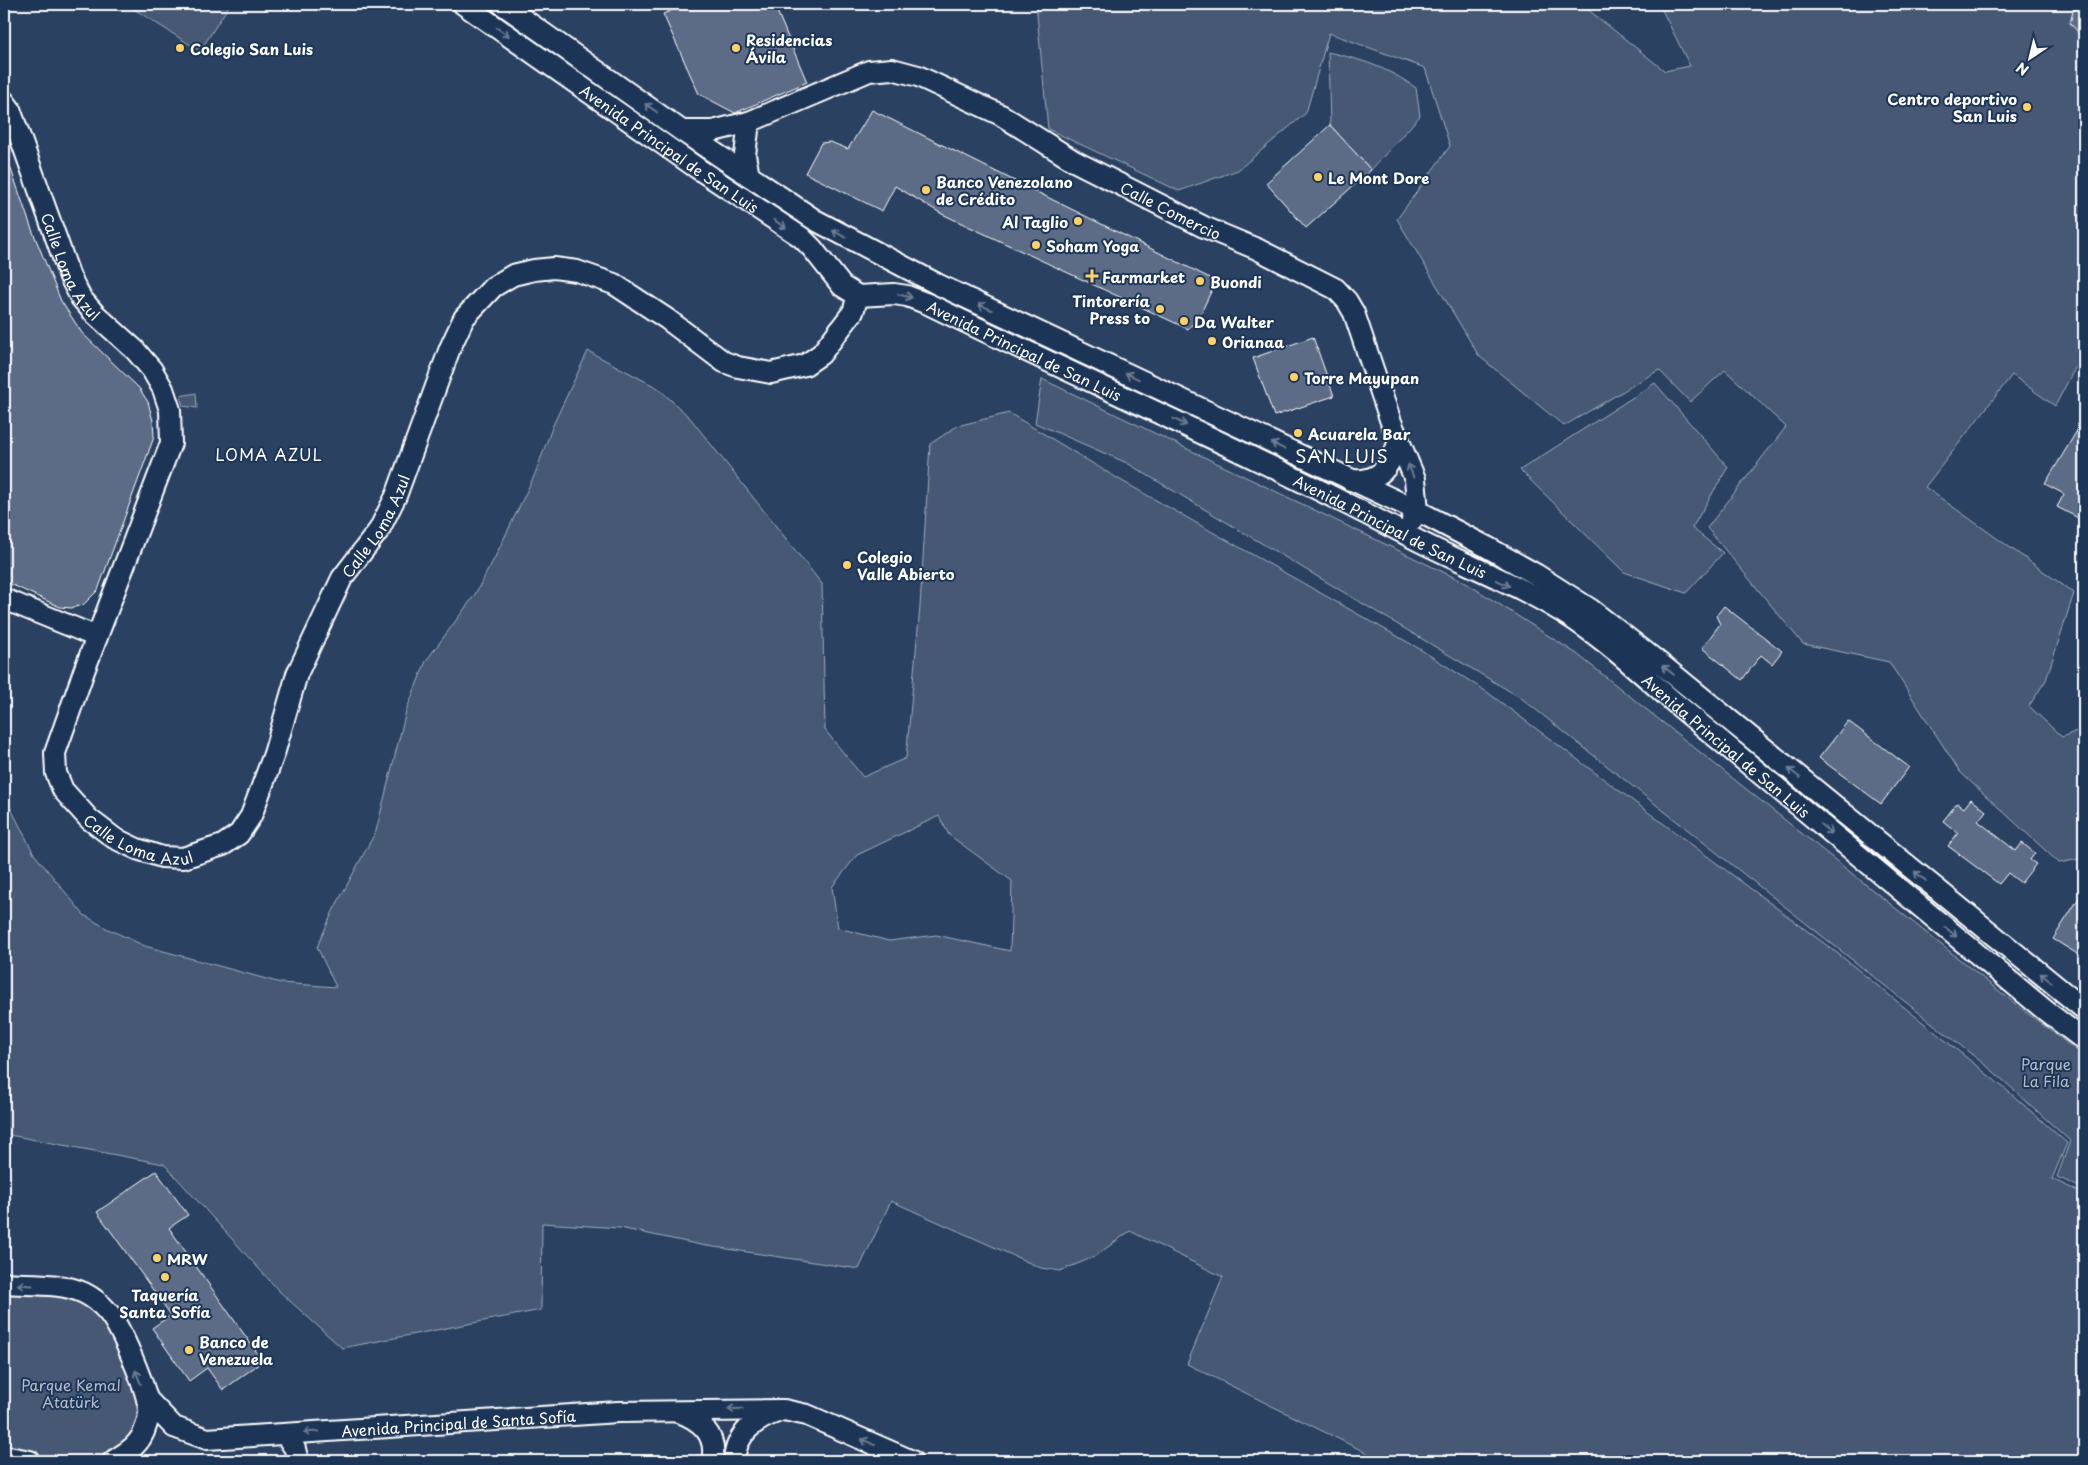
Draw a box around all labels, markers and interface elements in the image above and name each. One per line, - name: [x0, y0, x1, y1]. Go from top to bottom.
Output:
- one-way arrow: [496, 27, 510, 37]
- place label: Residencias Ávila: [746, 28, 833, 68]
- north arrow: [2006, 32, 2056, 82]
- place label: Colegio San Luis: [190, 37, 313, 60]
- marker: Colegio San Luis: [174, 42, 186, 54]
- marker: Residencias Ávila: [730, 42, 742, 54]
- text: N: [2012, 57, 2033, 81]
- street label: Avenida Principal de San Luis: [576, 78, 764, 218]
- place label: Centro deportivo San Luis: [1887, 87, 2017, 127]
- marker: Centro deportivo San Luis: [2021, 101, 2033, 113]
- one-way arrow: [644, 103, 658, 114]
- place label: Le Mont Dore: [1328, 166, 1429, 189]
- place label: Banco Venezolano de Crédito: [936, 170, 1073, 210]
- marker: Le Mont Dore: [1312, 171, 1324, 183]
- street label: Calle Comercio: [1117, 175, 1225, 244]
- marker: Banco Venezolano de Crédito: [920, 184, 932, 196]
- street label: Calle Loma Azul: [36, 209, 106, 325]
- place label: Al Taglio: [1001, 210, 1068, 233]
- marker: Al Taglio: [1072, 215, 1084, 227]
- one-way arrow: [773, 219, 787, 229]
- one-way arrow: [832, 229, 847, 239]
- place label: Soham Yoga: [1046, 234, 1139, 257]
- marker: Soham Yoga: [1030, 239, 1042, 251]
- place label: Farmarket: [1102, 265, 1185, 288]
- marker: Farmarket: [1086, 270, 1098, 282]
- place label: Buondi: [1210, 270, 1262, 293]
- marker: Buondi: [1194, 275, 1206, 287]
- place label: Tintorería Press to: [1072, 289, 1151, 329]
- one-way arrow: [897, 292, 913, 301]
- street label: Avenida Principal de San Luis: [923, 294, 1126, 406]
- one-way arrow: [977, 302, 992, 312]
- marker: Tintorería Press to: [1154, 303, 1166, 315]
- place label: Da Walter: [1194, 310, 1274, 333]
- marker: Da Walter: [1178, 315, 1190, 327]
- place label: Orianaa: [1222, 330, 1285, 353]
- marker: Orianaa: [1206, 335, 1218, 347]
- place label: Torre Mayupan: [1304, 366, 1419, 389]
- one-way arrow: [1125, 371, 1140, 380]
- marker: Torre Mayupan: [1288, 371, 1300, 383]
- one-way arrow: [1172, 418, 1187, 427]
- place label: Acuarela Bar: [1307, 422, 1411, 445]
- marker: Acuarela Bar: [1292, 427, 1304, 439]
- one-way arrow: [1271, 441, 1286, 450]
- district label: LOMA AZUL: [215, 442, 323, 466]
- district label: SAN LUIS: [1295, 442, 1389, 469]
- one-way arrow: [1406, 464, 1416, 479]
- street label: Avenida Principal de San Luis: [1290, 468, 1491, 583]
- street label: Calle Loma Azul: [335, 471, 414, 582]
- place label: Colegio Valle Abierto: [857, 545, 955, 585]
- marker: Colegio Valle Abierto: [841, 559, 853, 571]
- one-way arrow: [1495, 578, 1510, 588]
- one-way arrow: [1662, 665, 1675, 676]
- street label: Avenida Principal de San Luis: [1638, 668, 1816, 823]
- one-way arrow: [1788, 768, 1801, 779]
- street label: Calle Loma Azul: [79, 808, 195, 870]
- one-way arrow: [1820, 823, 1833, 834]
- one-way arrow: [1914, 870, 1927, 881]
- one-way arrow: [1945, 927, 1958, 938]
- one-way arrow: [2040, 973, 2053, 984]
- park label: Parque La Fila: [2021, 1052, 2071, 1092]
- place label: MRW: [167, 1247, 208, 1270]
- marker: MRW: [151, 1252, 163, 1264]
- marker: Taquería Santa Sofía: [159, 1271, 171, 1283]
- one-way arrow: [17, 1280, 33, 1289]
- place label: Taquería Santa Sofía: [119, 1283, 211, 1323]
- place label: Banco de Venezuela: [199, 1330, 273, 1370]
- marker: Banco de Venezuela: [183, 1344, 195, 1356]
- one-way arrow: [133, 1369, 142, 1385]
- park label: Parque Kemal Atatürk: [21, 1373, 121, 1413]
- street label: Avenida Principal de Santa Sofía: [340, 1403, 577, 1442]
- one-way arrow: [727, 1404, 744, 1414]
- one-way arrow: [303, 1427, 319, 1436]
- one-way arrow: [861, 1436, 876, 1446]

